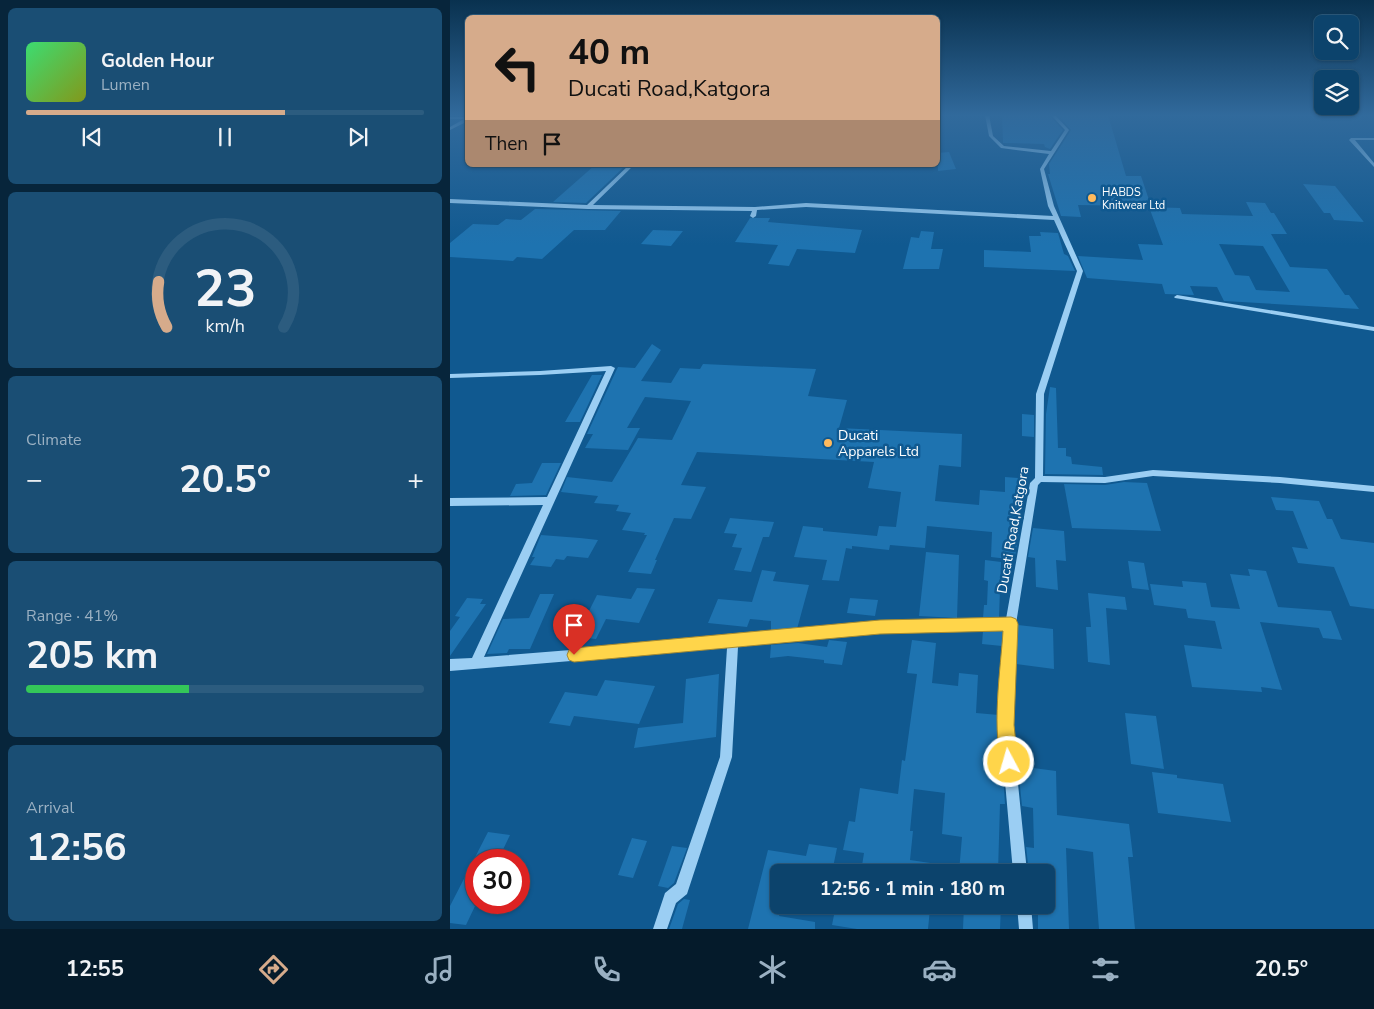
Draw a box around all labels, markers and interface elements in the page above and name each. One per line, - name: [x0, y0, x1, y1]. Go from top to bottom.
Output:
- map controls: [1314, 15, 1359, 115]
- button: search: [1314, 15, 1359, 60]
- text: 40 m: [568, 29, 650, 76]
- icon: left: [485, 35, 550, 100]
- text: Golden Hour: [101, 48, 214, 74]
- button: layers: [1314, 70, 1359, 115]
- text: Lumen: [101, 74, 150, 96]
- text: Ducati Road,Katgora: [568, 74, 771, 104]
- icon: previous: [78, 123, 106, 151]
- icon: pause: [211, 123, 239, 151]
- icon: next: [344, 123, 372, 151]
- icon: arrive: [538, 130, 566, 158]
- text: Then: [485, 131, 528, 157]
- place label: HABDS Knitwear Ltd: [1102, 185, 1165, 213]
- marker: HABDS Knitwear Ltd: [1086, 192, 1098, 204]
- text: 23: [194, 253, 256, 324]
- text: km/h: [205, 314, 245, 338]
- place label: Ducati Apparels Ltd: [838, 426, 919, 461]
- text: Climate: [26, 429, 81, 451]
- marker: Ducati Apparels Ltd: [822, 437, 834, 449]
- text: 20.5°: [179, 454, 271, 505]
- text: −: [26, 461, 43, 499]
- text: +: [407, 461, 424, 499]
- street label: Ducati Road,Katgora: [992, 465, 1034, 595]
- pin: [553, 604, 595, 655]
- text: Range · 41%: [26, 605, 118, 627]
- icon: arrive: [560, 611, 588, 639]
- text: 205 km: [26, 630, 158, 681]
- position arrow: [982, 735, 1034, 787]
- text: Arrival: [26, 797, 74, 819]
- text: 12:56: [26, 822, 127, 873]
- speed limit sign: 30: [465, 849, 530, 914]
- text: 12:56 · 1 min · 180 m: [820, 876, 1005, 902]
- icon: directions: [256, 952, 291, 987]
- icon: music: [422, 952, 457, 987]
- icon: phone: [589, 952, 624, 987]
- icon: climate: [755, 952, 790, 987]
- icon: car: [922, 952, 957, 987]
- icon: filters: [1088, 952, 1123, 987]
- text: 12:55: [66, 954, 124, 984]
- text: 20.5°: [1255, 954, 1308, 984]

